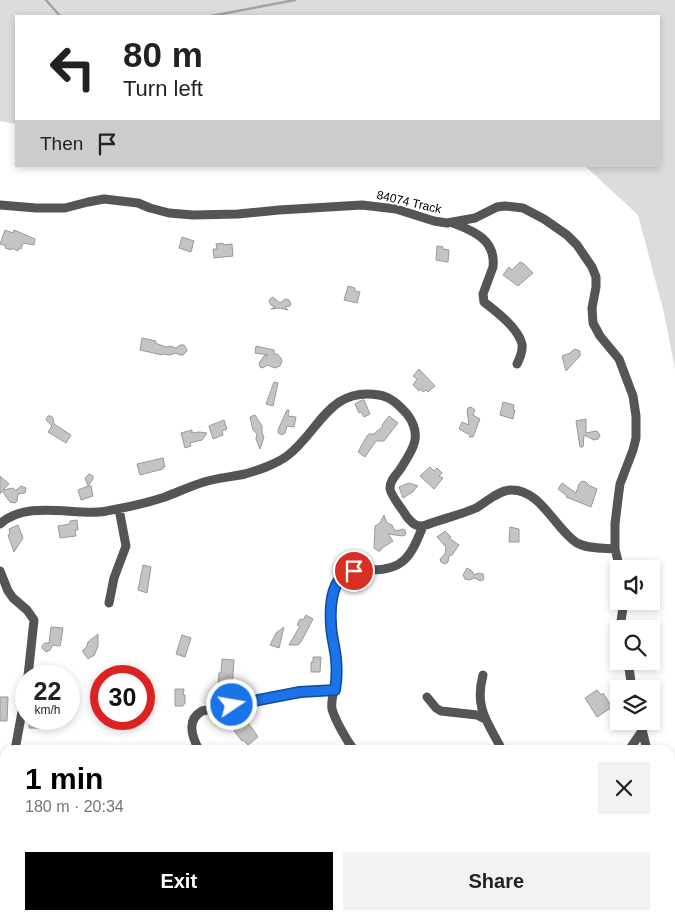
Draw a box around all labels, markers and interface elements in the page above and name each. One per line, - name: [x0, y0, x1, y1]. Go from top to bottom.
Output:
- icon: left: [40, 35, 105, 100]
- text: 80 m: [123, 35, 203, 74]
- text: Turn left: [123, 76, 203, 101]
- icon: arrive: [93, 130, 121, 158]
- text: Then: [40, 133, 83, 154]
- street label: 84074 Track: [375, 188, 444, 216]
- pin: [333, 550, 375, 592]
- icon: arrive: [340, 557, 368, 585]
- map controls: [610, 560, 660, 730]
- button: sound: [610, 560, 660, 610]
- button: search: [610, 620, 660, 670]
- speed limit sign: 30: [90, 665, 155, 730]
- text: 22: [34, 677, 61, 705]
- position arrow: [205, 678, 257, 730]
- button: layers: [610, 680, 660, 730]
- text: km/h: [34, 703, 61, 717]
- text: 1 min: [25, 762, 103, 795]
- button: close: [598, 762, 650, 814]
- text: 180 m · 20:34: [25, 798, 124, 815]
- button: Exit: [25, 852, 333, 910]
- button: Share: [343, 852, 650, 910]

